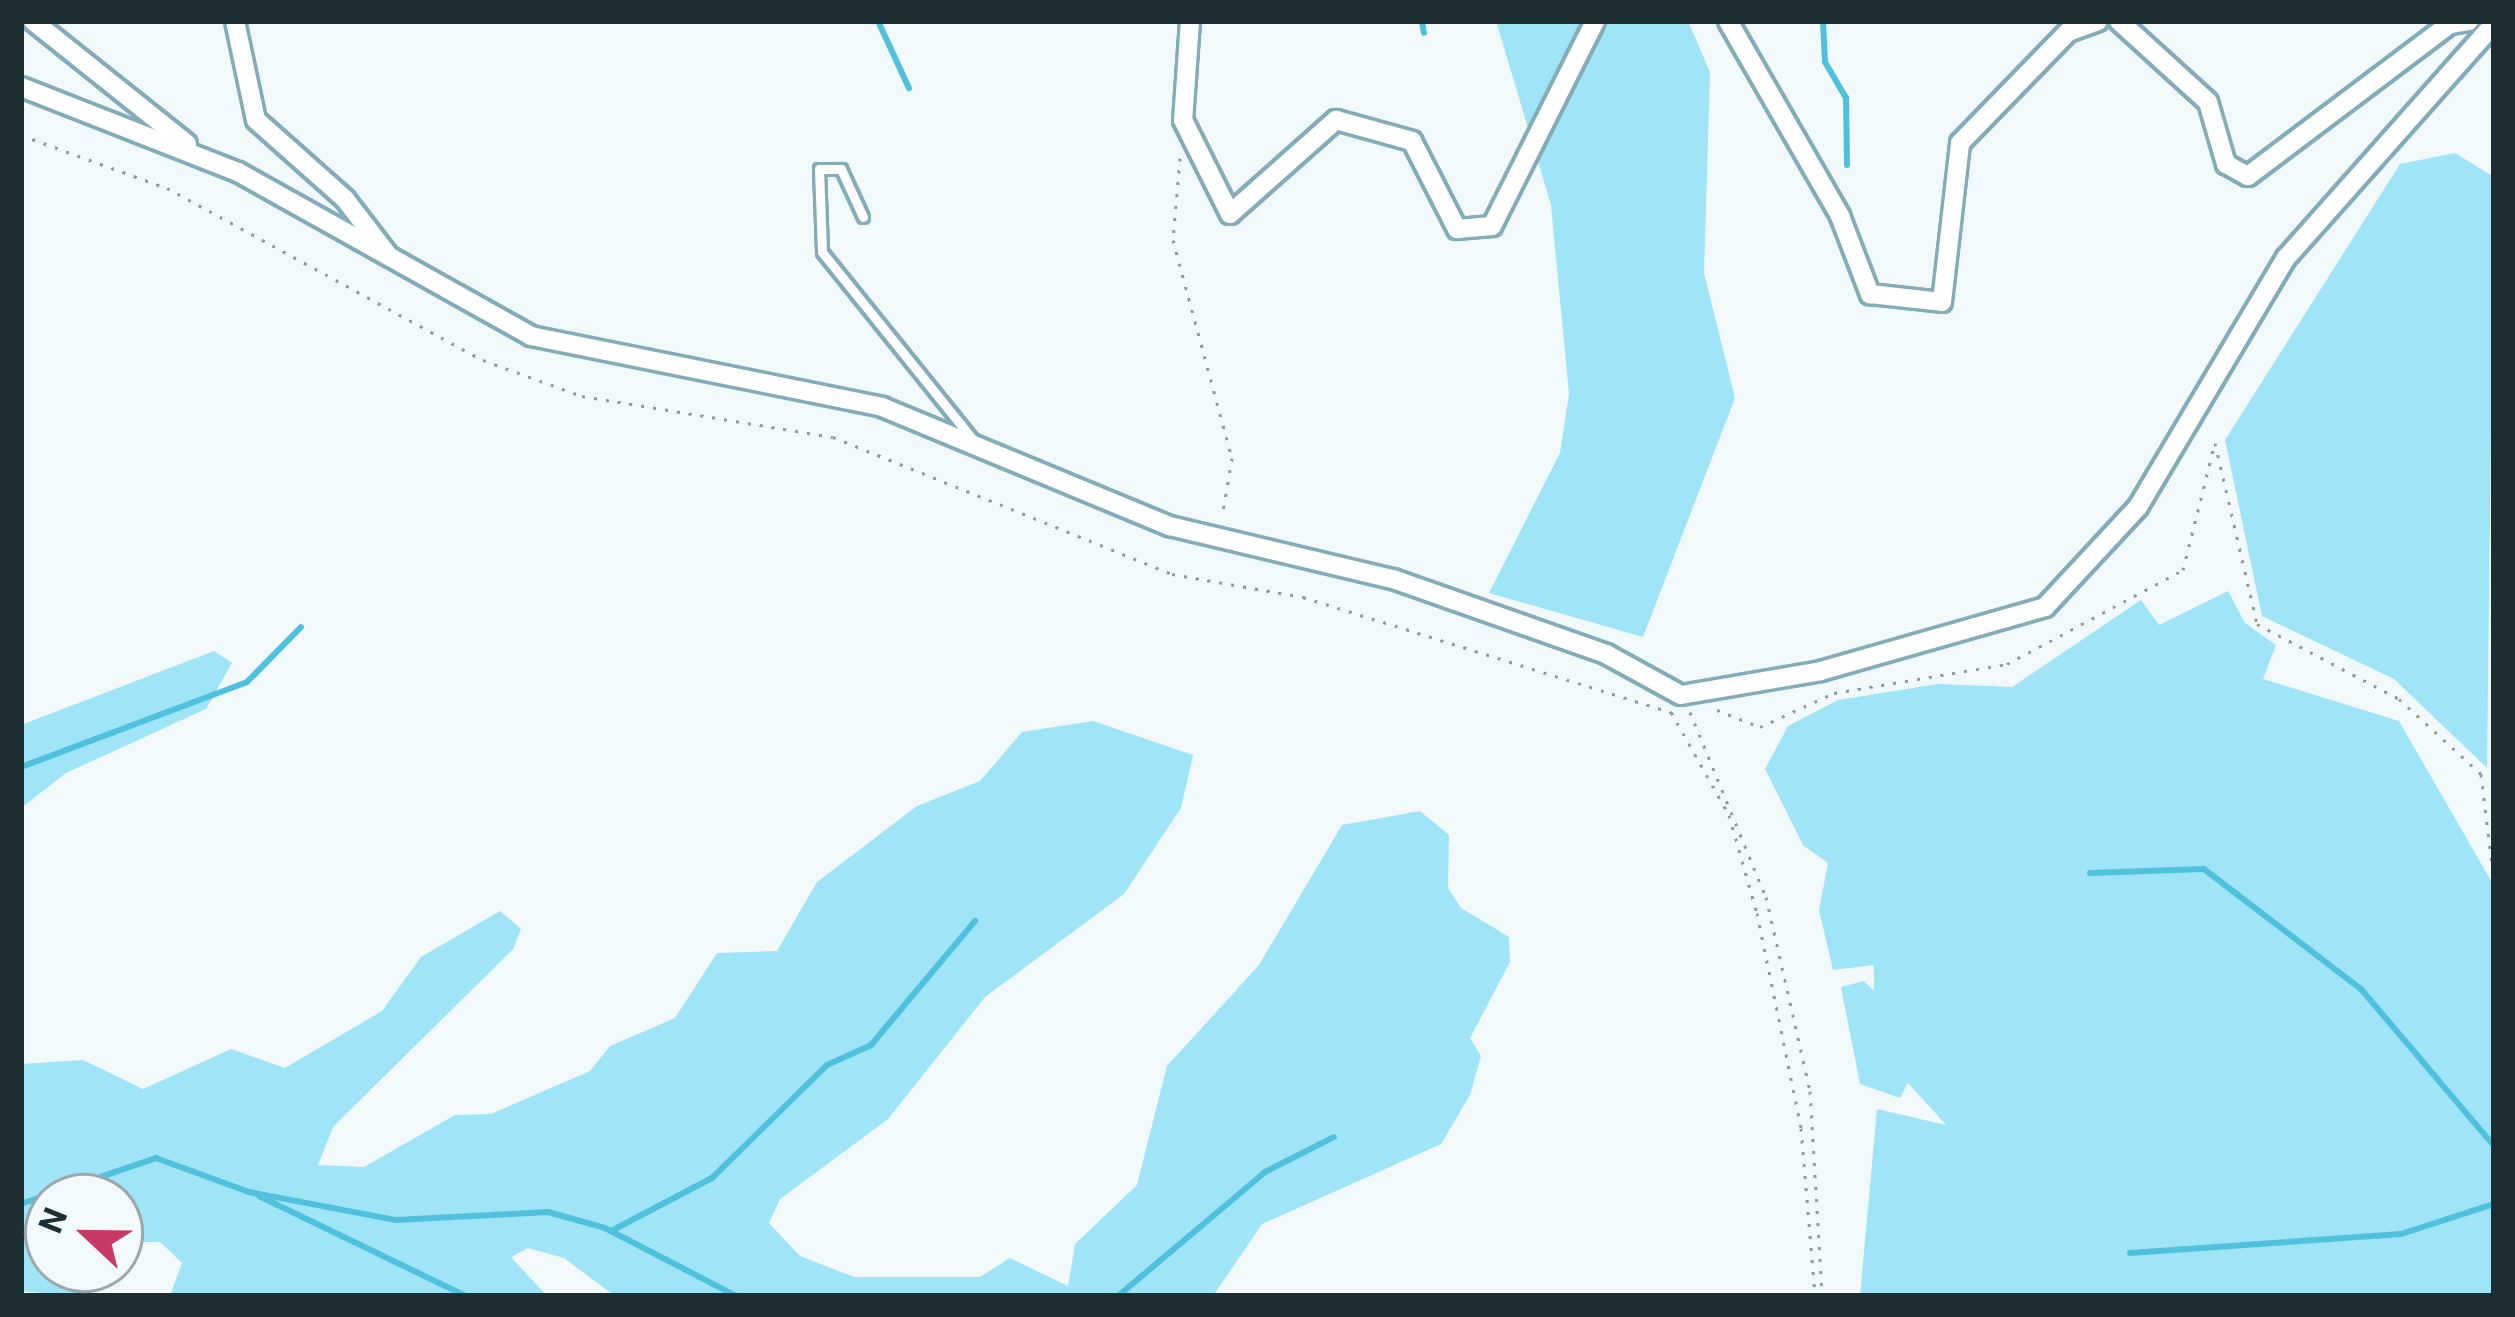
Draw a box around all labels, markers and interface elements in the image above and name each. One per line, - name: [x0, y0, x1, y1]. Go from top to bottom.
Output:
- north arrow: [24, 1173, 144, 1293]
- text: N: [30, 1202, 75, 1239]

